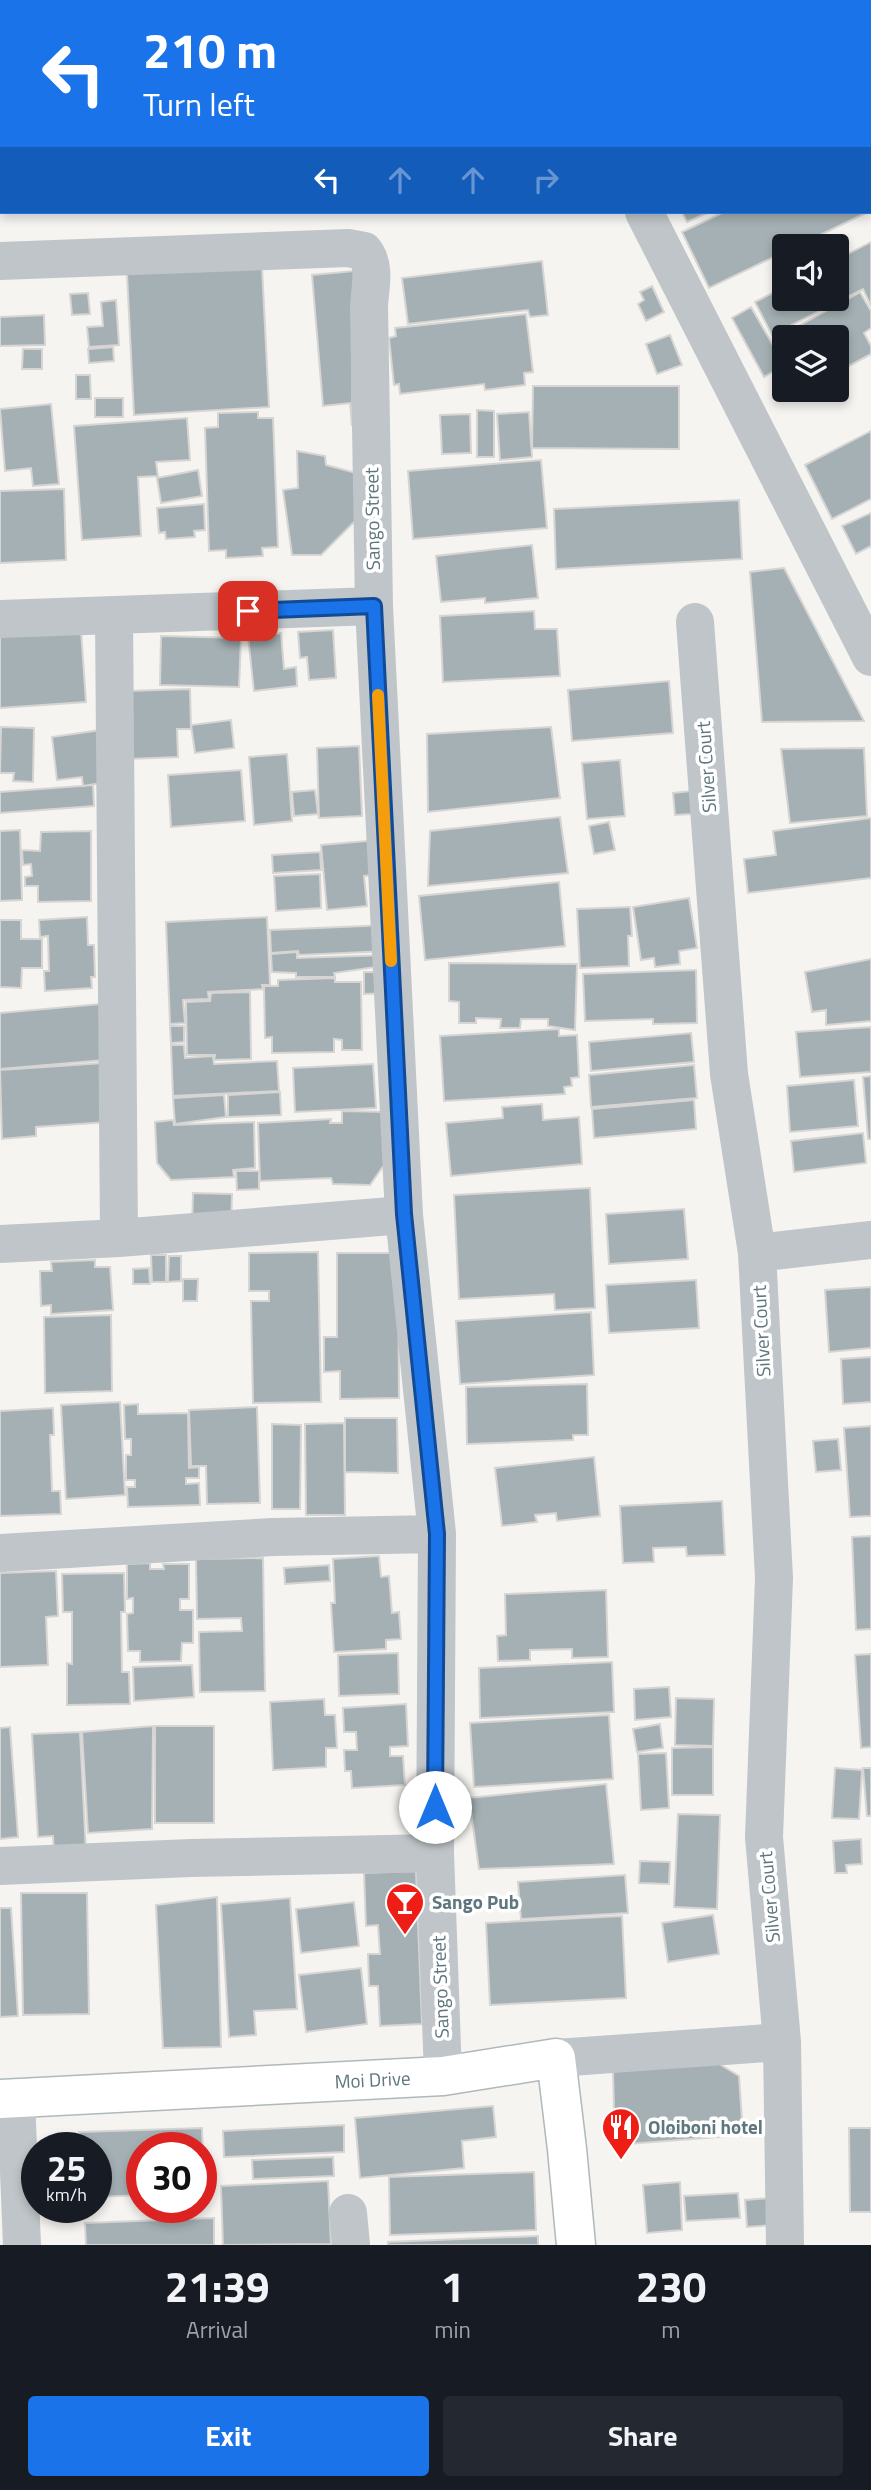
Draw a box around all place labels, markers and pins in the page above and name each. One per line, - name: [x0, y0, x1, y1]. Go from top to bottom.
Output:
- pin: [218, 581, 278, 641]
- bar icon: Sango Pub: [384, 1881, 426, 1936]
- place label: Sango Pub: [432, 1887, 519, 1916]
- restaurant icon: Oloiboni hotel: [600, 2106, 642, 2161]
- place label: Oloiboni hotel: [648, 2112, 763, 2141]

